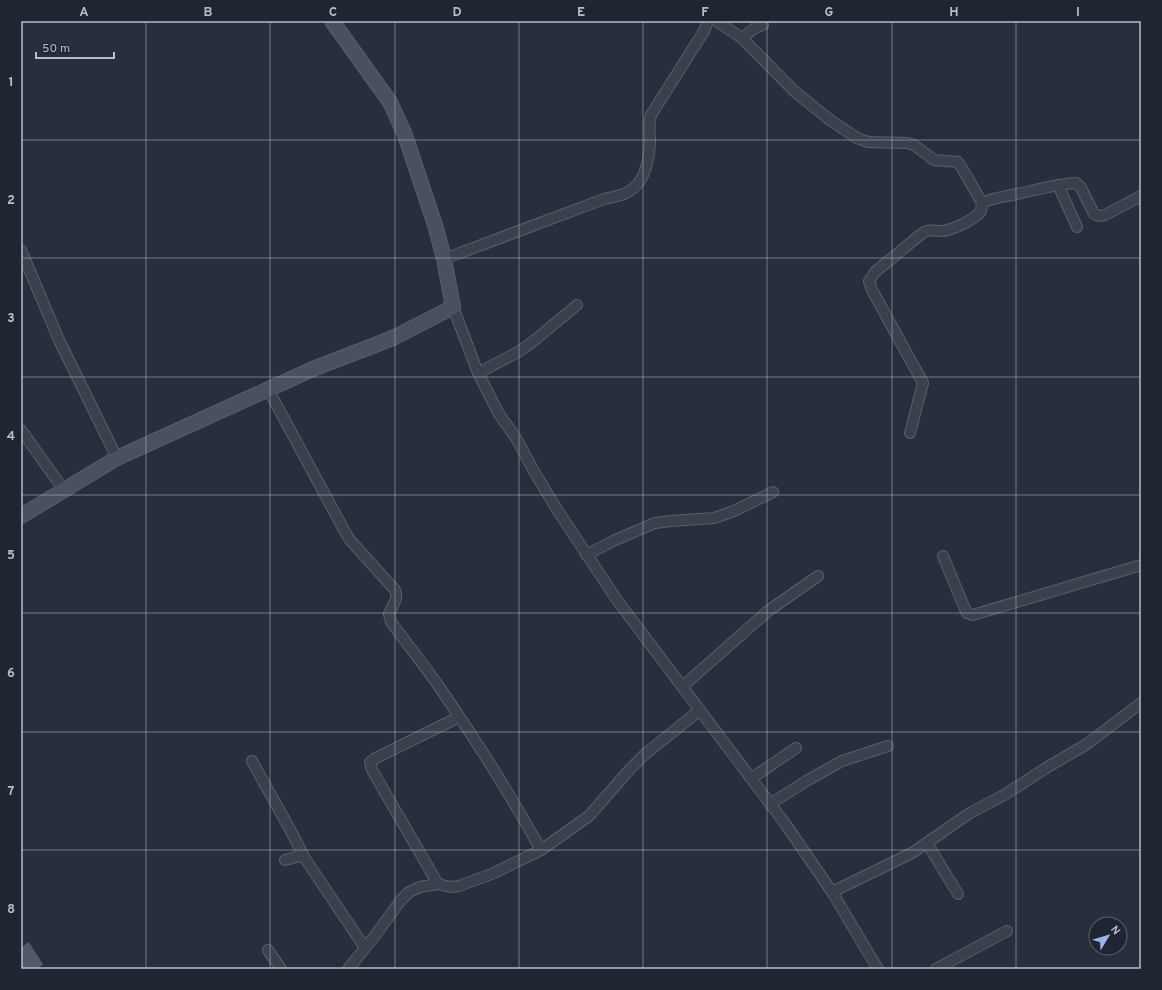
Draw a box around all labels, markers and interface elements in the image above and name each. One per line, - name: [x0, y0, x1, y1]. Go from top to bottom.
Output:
- text: A: [79, 5, 89, 21]
- text: B: [204, 5, 213, 21]
- text: C: [329, 5, 337, 21]
- text: D: [452, 5, 462, 21]
- text: E: [577, 5, 585, 21]
- text: F: [701, 5, 709, 21]
- text: G: [825, 5, 834, 21]
- text: H: [949, 5, 959, 21]
- text: I: [1076, 5, 1080, 21]
- scale bar: [36, 34, 114, 60]
- text: 50 m: [42, 41, 70, 57]
- text: 1: [8, 75, 14, 91]
- text: 2: [7, 193, 15, 209]
- text: 3: [7, 311, 15, 327]
- text: 4: [7, 429, 15, 445]
- text: 5: [7, 548, 15, 564]
- text: 6: [7, 666, 15, 682]
- text: 7: [8, 784, 15, 800]
- text: 8: [7, 902, 15, 918]
- north arrow: [1088, 916, 1128, 956]
- text: N: [1107, 923, 1123, 938]

